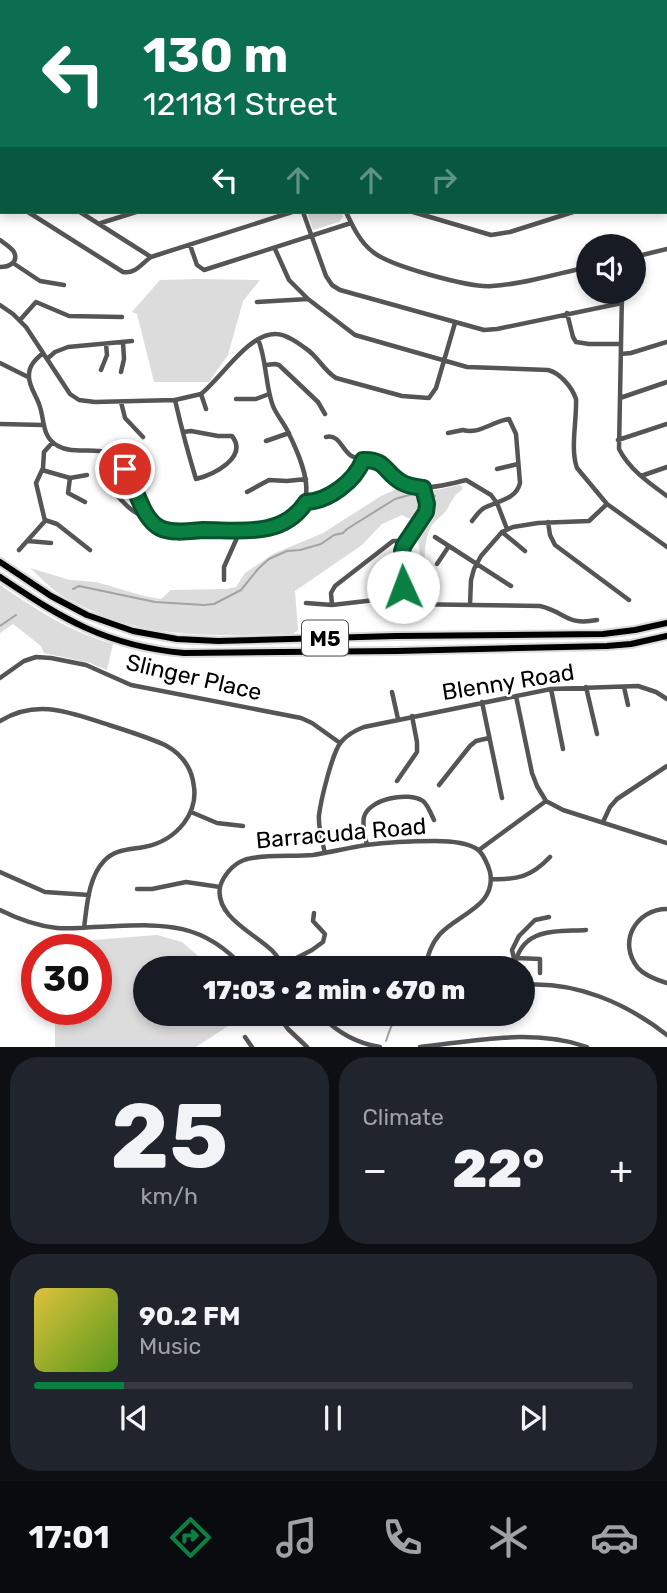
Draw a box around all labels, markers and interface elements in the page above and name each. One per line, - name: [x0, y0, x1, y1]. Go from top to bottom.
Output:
- text: 130 m: [143, 26, 288, 84]
- icon: left: [28, 28, 119, 119]
- text: 121181 Street: [143, 85, 337, 123]
- icon: left: [206, 161, 244, 199]
- icon: ahead: [279, 161, 317, 199]
- icon: ahead: [352, 161, 390, 199]
- icon: right: [425, 161, 463, 199]
- map controls: [576, 234, 646, 304]
- button: sound: [576, 234, 646, 304]
- pin: [95, 439, 155, 499]
- icon: arrive: [106, 450, 144, 488]
- position arrow: [366, 550, 440, 624]
- road number: M5: [302, 620, 348, 656]
- street label: Slinger Place: [123, 648, 265, 706]
- street label: Blenny Road: [440, 658, 576, 706]
- street label: Barracuda Road: [255, 812, 427, 854]
- speed limit sign: 30: [21, 934, 112, 1025]
- text: 17:03 · 2 min · 670 m: [203, 975, 465, 1006]
- text: 25: [110, 1082, 228, 1190]
- text: Climate: [363, 1103, 444, 1131]
- text: 22°: [452, 1138, 544, 1200]
- text: −: [363, 1147, 387, 1193]
- text: +: [609, 1147, 633, 1193]
- text: km/h: [141, 1182, 198, 1210]
- text: 90.2 FM: [139, 1301, 241, 1332]
- text: Music: [139, 1332, 201, 1360]
- icon: previous: [115, 1399, 153, 1437]
- icon: pause: [314, 1399, 352, 1437]
- icon: next: [514, 1399, 552, 1437]
- icon: directions: [166, 1513, 215, 1562]
- icon: music: [272, 1513, 321, 1562]
- icon: phone: [378, 1513, 427, 1562]
- icon: climate: [484, 1513, 533, 1562]
- icon: car: [590, 1513, 639, 1562]
- text: 17:01: [28, 1518, 110, 1556]

